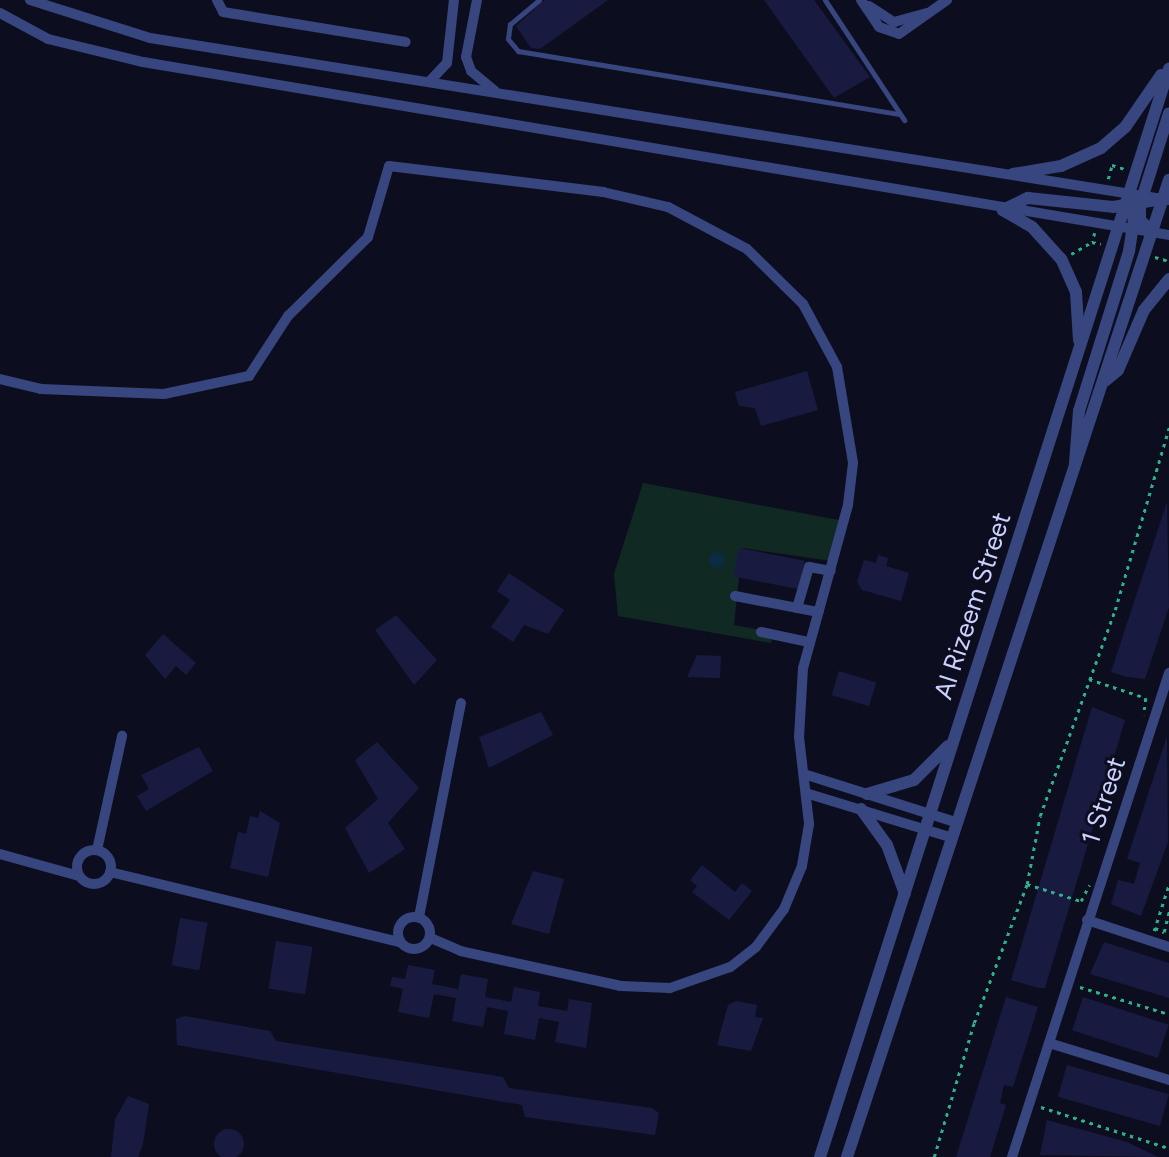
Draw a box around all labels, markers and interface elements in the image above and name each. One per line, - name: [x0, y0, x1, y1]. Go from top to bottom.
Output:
- street label: Al Rizeem Street: [928, 509, 1018, 703]
- street label: 1 Street: [1075, 753, 1133, 849]

